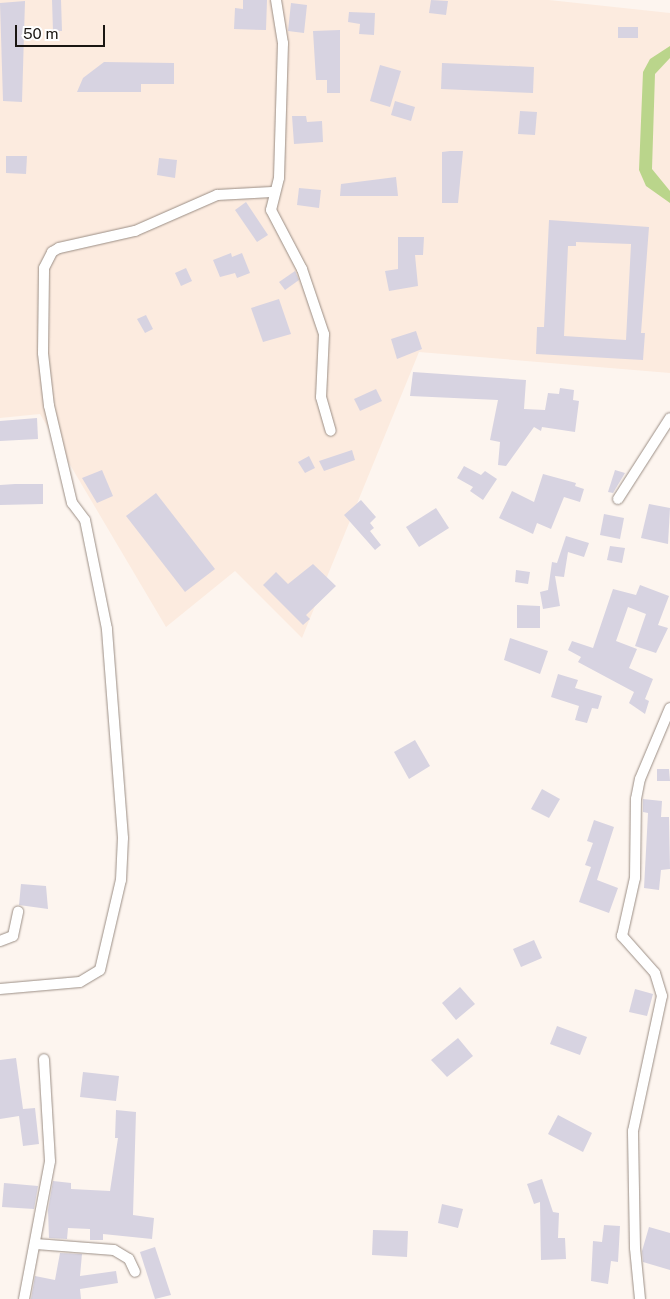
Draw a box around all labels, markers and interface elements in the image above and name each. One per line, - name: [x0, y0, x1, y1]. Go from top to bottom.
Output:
- scale bar: [18, 15, 108, 47]
- text: 50 m: [23, 25, 58, 42]

